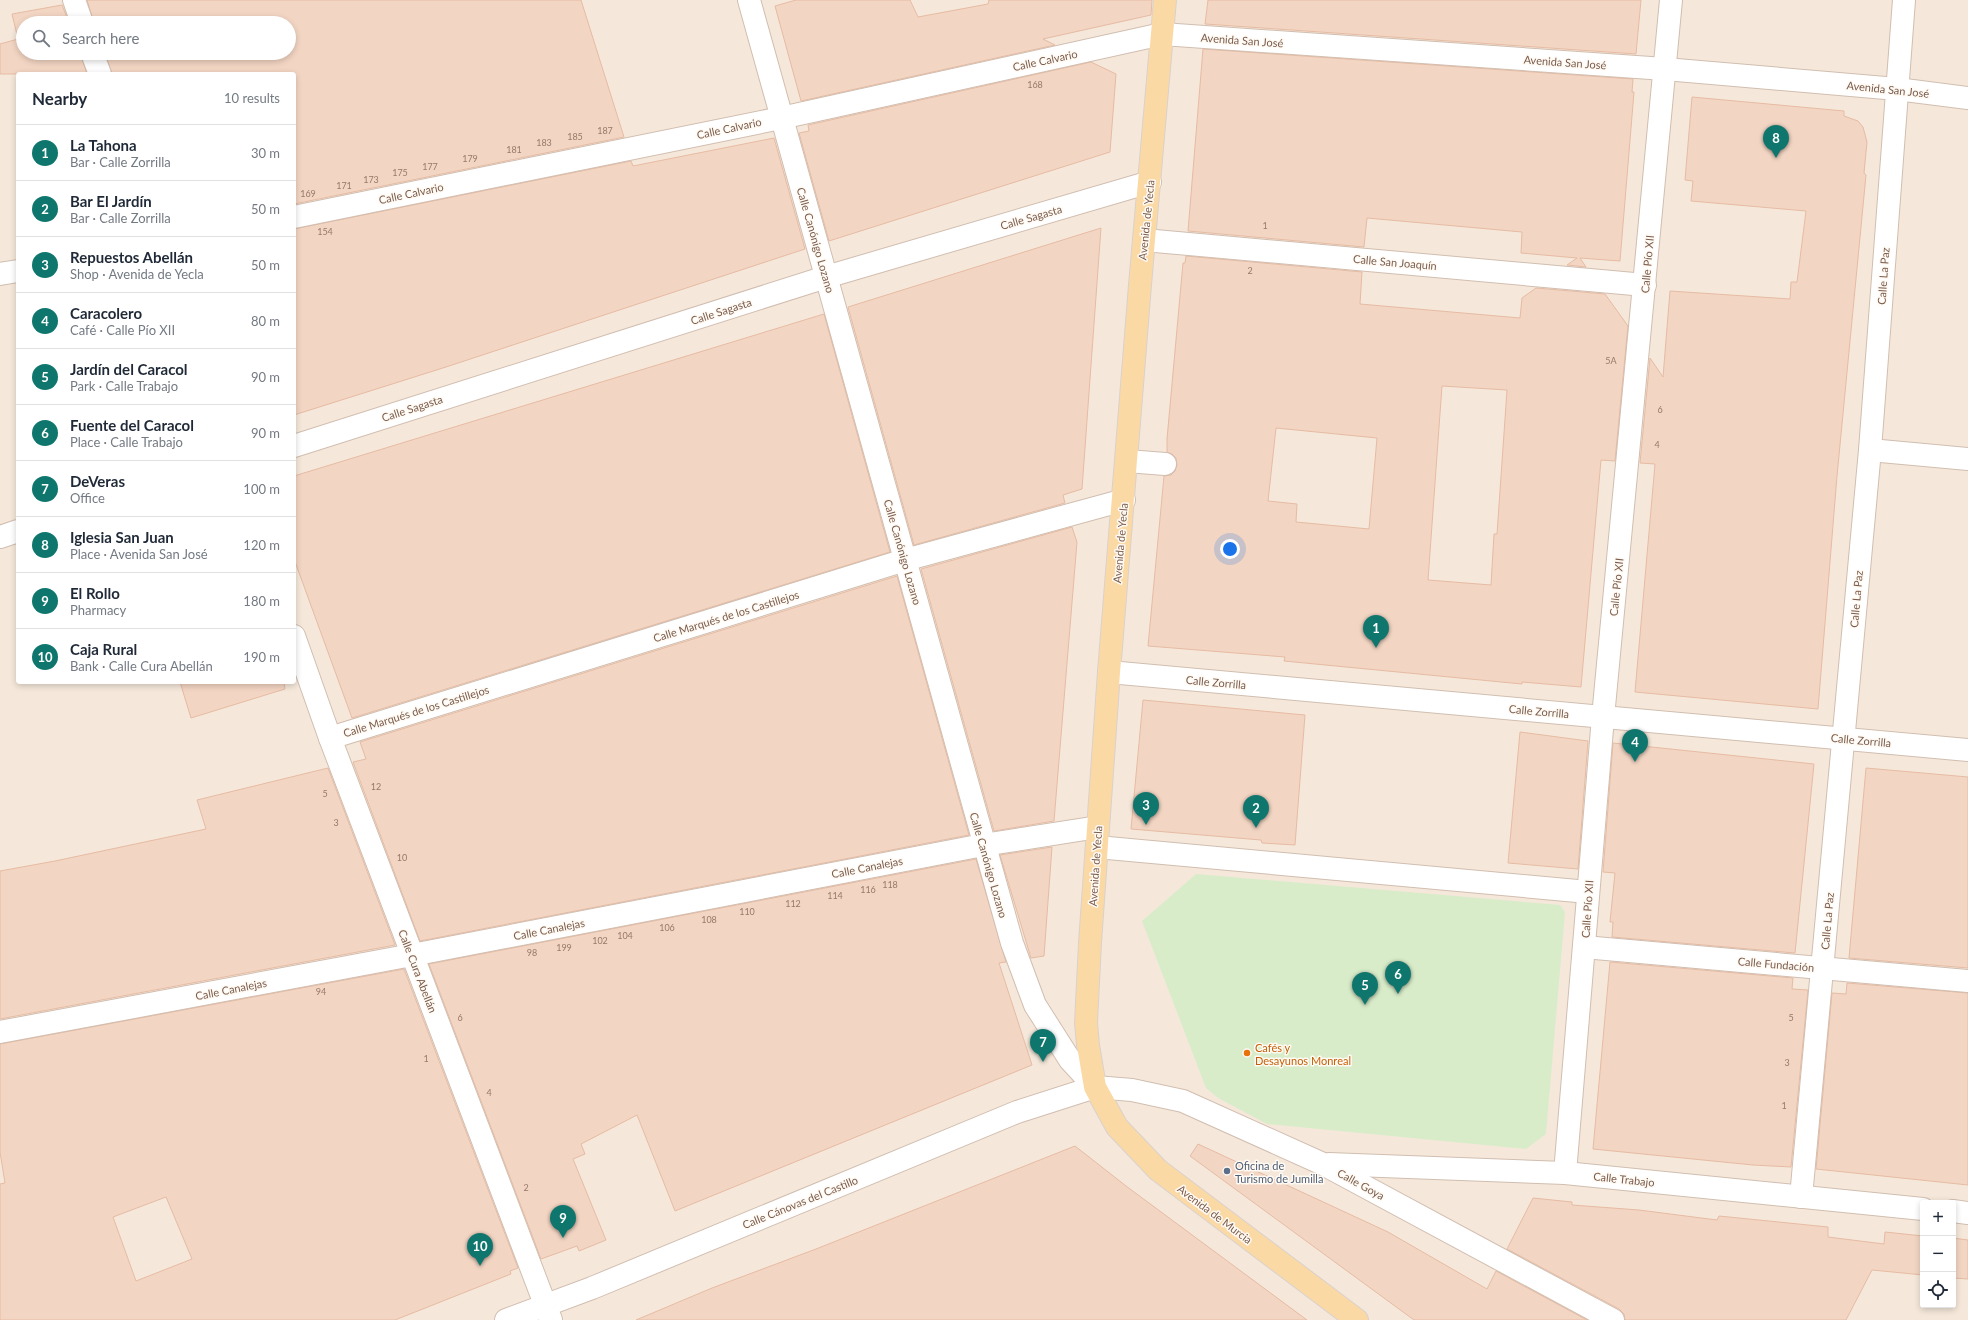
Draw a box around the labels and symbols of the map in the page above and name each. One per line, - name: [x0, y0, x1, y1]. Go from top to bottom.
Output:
- street label: Avenida San José: [1200, 31, 1284, 49]
- street label: Calle Calvario: [1011, 47, 1079, 73]
- street label: Avenida San José: [1523, 53, 1607, 71]
- street label: Avenida San José: [1846, 78, 1930, 100]
- house number: 168: [1027, 79, 1043, 90]
- street label: Calle Calvario: [695, 115, 763, 141]
- house number: 187: [597, 125, 613, 136]
- pin: 8: [1763, 125, 1789, 158]
- house number: 185: [567, 131, 583, 142]
- house number: 183: [536, 137, 552, 148]
- house number: 181: [506, 144, 522, 155]
- house number: 179: [462, 153, 478, 164]
- house number: 177: [422, 161, 438, 172]
- house number: 175: [392, 167, 408, 178]
- house number: 173: [363, 174, 379, 185]
- street label: Avenida de Yecla: [1135, 179, 1157, 261]
- house number: 171: [336, 180, 352, 191]
- street label: Calle Calvario: [377, 180, 445, 206]
- street label: Calle Canónigo Lozano: [795, 186, 837, 294]
- house number: 169: [300, 188, 316, 199]
- street label: Calle Sagasta: [999, 202, 1063, 232]
- house number: 1: [1262, 220, 1268, 231]
- house number: 154: [317, 226, 333, 237]
- street label: Calle Pío XII: [1638, 234, 1656, 294]
- street label: Calle La Paz: [1875, 247, 1891, 305]
- street label: Calle San Joaquín: [1353, 252, 1437, 272]
- house number: 2: [1247, 265, 1253, 276]
- street label: Calle Sagasta: [689, 295, 753, 327]
- house number: 5A: [1605, 355, 1618, 366]
- street label: Calle Sagasta: [380, 392, 444, 424]
- house number: 6: [1657, 404, 1663, 415]
- house number: 4: [1654, 439, 1660, 450]
- street label: Calle Canónigo Lozano: [882, 498, 924, 606]
- street label: Avenida de Yecla: [1110, 502, 1130, 584]
- your location: [1220, 539, 1240, 559]
- street label: Calle Pío XII: [1606, 557, 1626, 617]
- street label: Calle La Paz: [1847, 570, 1865, 628]
- street label: Calle Marqués de los Castillejos: [652, 588, 801, 644]
- pin: 1: [1363, 615, 1389, 648]
- street label: Calle Zorrilla: [1185, 673, 1247, 691]
- street label: Calle Marqués de los Castillejos: [342, 683, 491, 739]
- street label: Calle Zorrilla: [1508, 702, 1570, 720]
- pin: 4: [1622, 729, 1648, 762]
- street label: Calle Zorrilla: [1830, 731, 1892, 749]
- house number: 12: [371, 781, 381, 792]
- house number: 5: [322, 788, 328, 799]
- pin: 3: [1133, 792, 1159, 825]
- pin: 2: [1243, 795, 1269, 828]
- street label: Calle Canónigo Lozano: [968, 811, 1010, 919]
- house number: 3: [333, 817, 339, 828]
- street label: Avenida de Yecla: [1086, 825, 1104, 907]
- house number: 10: [397, 852, 407, 863]
- street label: Calle Canalejas: [830, 854, 904, 880]
- house number: 118: [882, 879, 898, 890]
- street label: Calle Pío XII: [1578, 880, 1596, 938]
- house number: 116: [860, 884, 876, 895]
- house number: 114: [827, 890, 843, 901]
- street label: Calle La Paz: [1818, 892, 1836, 950]
- house number: 112: [785, 898, 801, 909]
- house number: 110: [739, 906, 755, 917]
- house number: 108: [701, 914, 717, 925]
- street label: Calle Canalejas: [512, 916, 586, 942]
- house number: 106: [659, 922, 675, 933]
- street label: Calle Cura Abellán: [396, 928, 440, 1014]
- house number: 104: [617, 930, 633, 941]
- house number: 102: [592, 935, 608, 946]
- house number: 199: [556, 942, 572, 953]
- house number: 98: [527, 947, 537, 958]
- street label: Calle Fundación: [1737, 954, 1815, 974]
- pin: 6: [1385, 961, 1411, 994]
- pin: 5: [1352, 972, 1378, 1005]
- street label: Calle Canalejas: [194, 976, 268, 1002]
- house number: 94: [316, 986, 326, 997]
- house number: 6: [457, 1012, 463, 1023]
- house number: 5: [1788, 1012, 1794, 1023]
- pin: 7: [1030, 1029, 1056, 1062]
- place label: Cafés y Desayunos Monreal: [1255, 1041, 1351, 1067]
- marker: Cafés y Desayunos Monreal: [1242, 1048, 1252, 1058]
- house number: 1: [423, 1053, 429, 1064]
- house number: 3: [1784, 1057, 1790, 1068]
- house number: 4: [486, 1087, 492, 1098]
- house number: 1: [1781, 1100, 1787, 1111]
- place label: Oficina de Turismo de Jumilla: [1235, 1159, 1323, 1185]
- marker: Oficina de Turismo de Jumilla: [1222, 1166, 1232, 1176]
- street label: Calle Goya: [1335, 1166, 1387, 1202]
- street label: Calle Trabajo: [1593, 1169, 1655, 1189]
- street label: Calle Cánovas del Castillo: [740, 1173, 860, 1231]
- house number: 2: [523, 1182, 529, 1193]
- street label: Avenida de Murcia: [1175, 1182, 1255, 1246]
- pin: 9: [550, 1205, 576, 1238]
- pin: 10: [467, 1233, 493, 1266]

